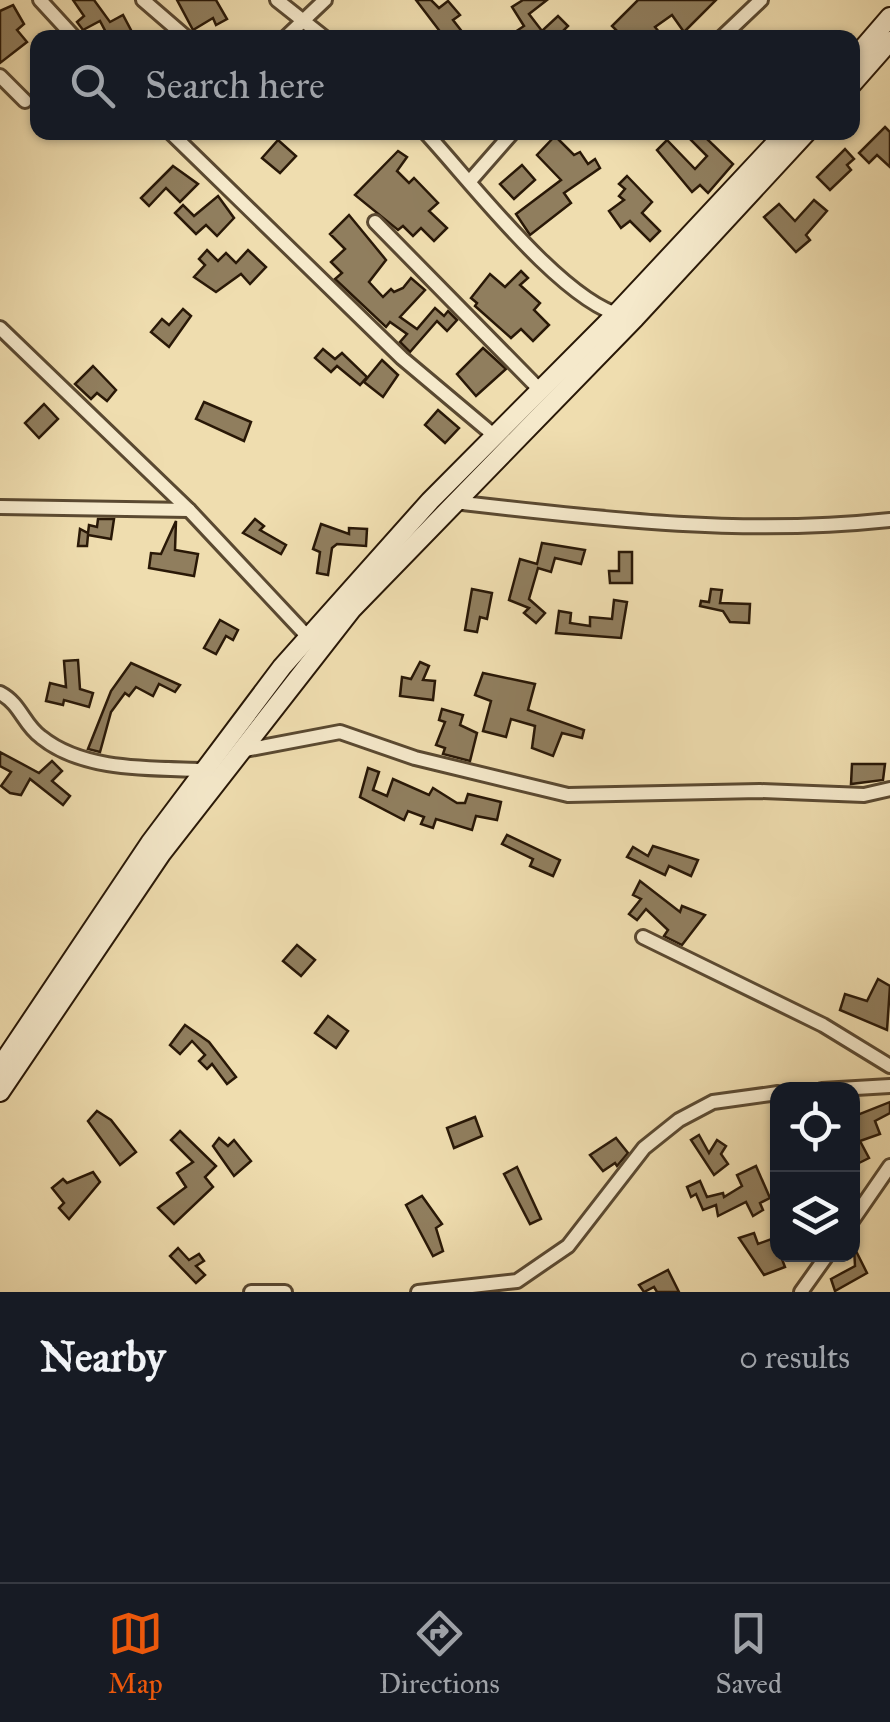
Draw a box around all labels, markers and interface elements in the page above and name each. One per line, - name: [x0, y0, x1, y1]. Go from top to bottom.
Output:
- search box: [30, 30, 860, 140]
- icon: search: [65, 58, 120, 113]
- text: Search here: [145, 62, 325, 108]
- map controls: [770, 1082, 860, 1262]
- button: locate: [770, 1082, 860, 1172]
- button: layers: [770, 1172, 860, 1262]
- text: Nearby: [40, 1331, 165, 1383]
- text: 0 results: [739, 1338, 850, 1377]
- tab: Map: [108, 1606, 163, 1701]
- tab: Directions: [379, 1606, 500, 1701]
- tab: Saved: [716, 1606, 782, 1701]

